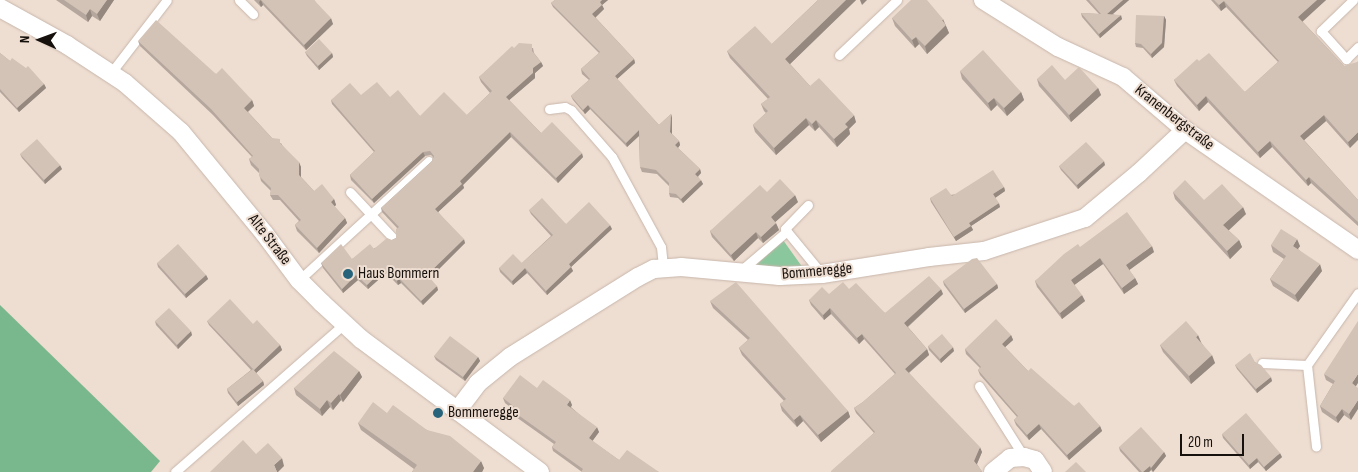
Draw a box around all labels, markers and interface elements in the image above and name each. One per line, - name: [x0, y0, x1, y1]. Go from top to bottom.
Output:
- north arrow: [15, 15, 65, 65]
- text: N: [16, 35, 33, 44]
- street label: Kranenbergstraße: [1130, 81, 1218, 155]
- street label: Alte Straße: [243, 211, 295, 269]
- street label: Bommeregge: [781, 259, 853, 285]
- place label: Haus Bommern: [358, 264, 439, 284]
- marker: Haus Bommern: [342, 268, 354, 280]
- place label: Bommeregge: [448, 403, 519, 423]
- marker: Bommeregge: [432, 407, 444, 419]
- scale bar: [1183, 424, 1247, 456]
- text: 20 m: [1188, 433, 1213, 452]

